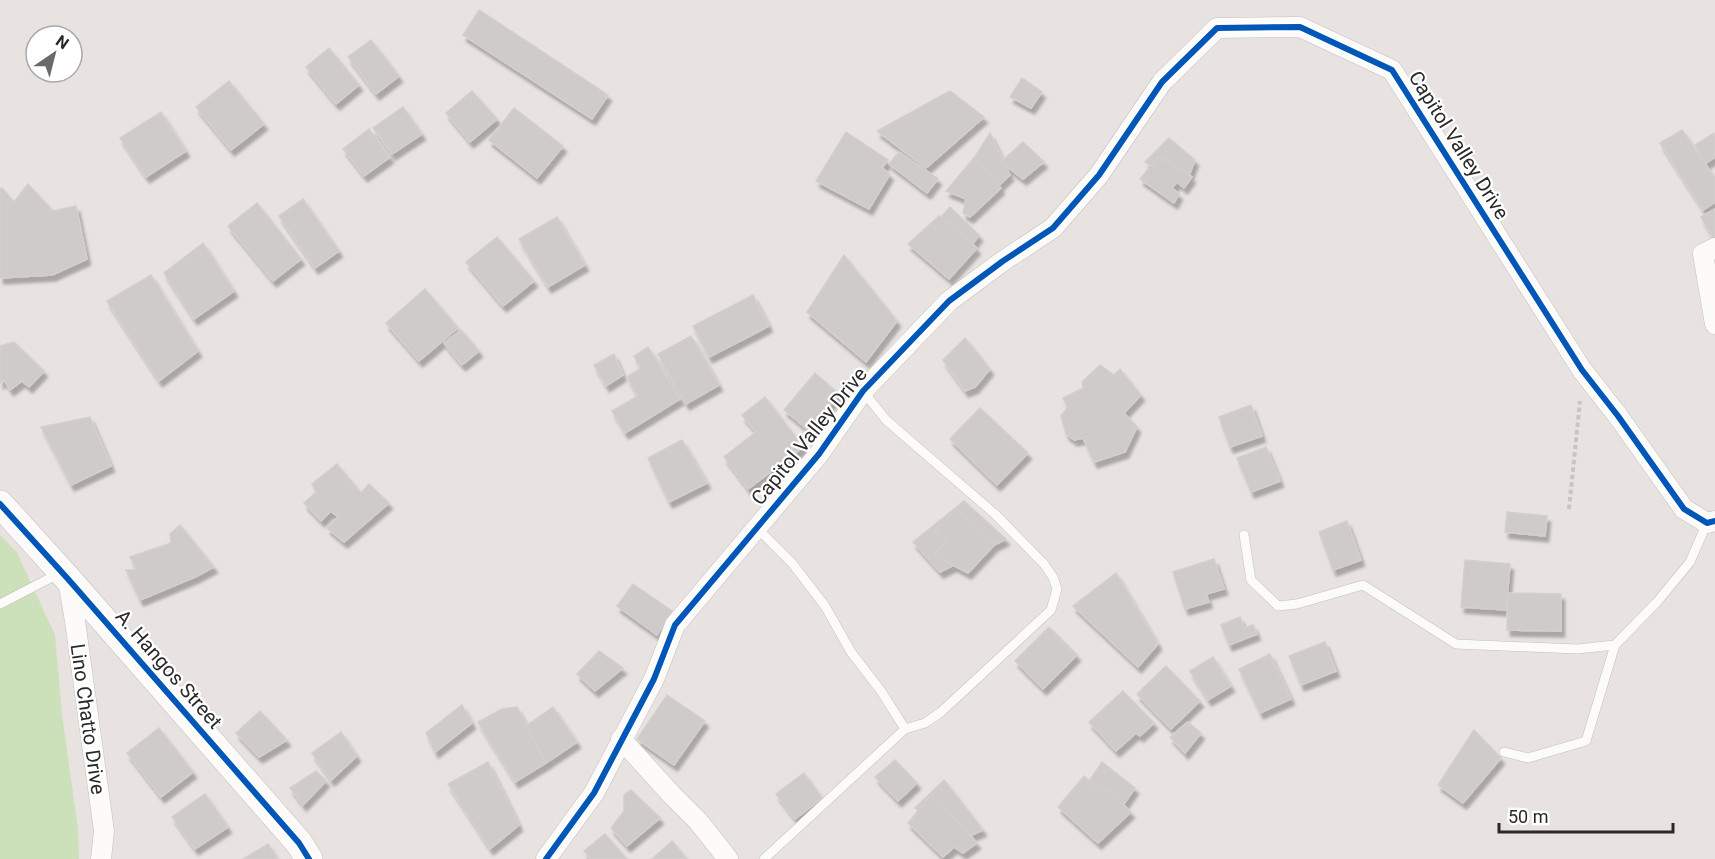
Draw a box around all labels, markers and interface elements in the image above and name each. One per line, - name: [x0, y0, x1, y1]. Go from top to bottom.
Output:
- north arrow: [24, 24, 84, 84]
- text: N: [52, 31, 72, 53]
- street label: Capitol Valley Drive: [1404, 66, 1514, 224]
- street label: Capitol Valley Drive: [746, 362, 872, 510]
- street label: A. Hangos Street: [111, 604, 227, 734]
- street label: Lino Chatto Drive: [66, 642, 110, 796]
- scale bar: [1499, 796, 1673, 834]
- text: 50 m: [1508, 806, 1548, 827]

